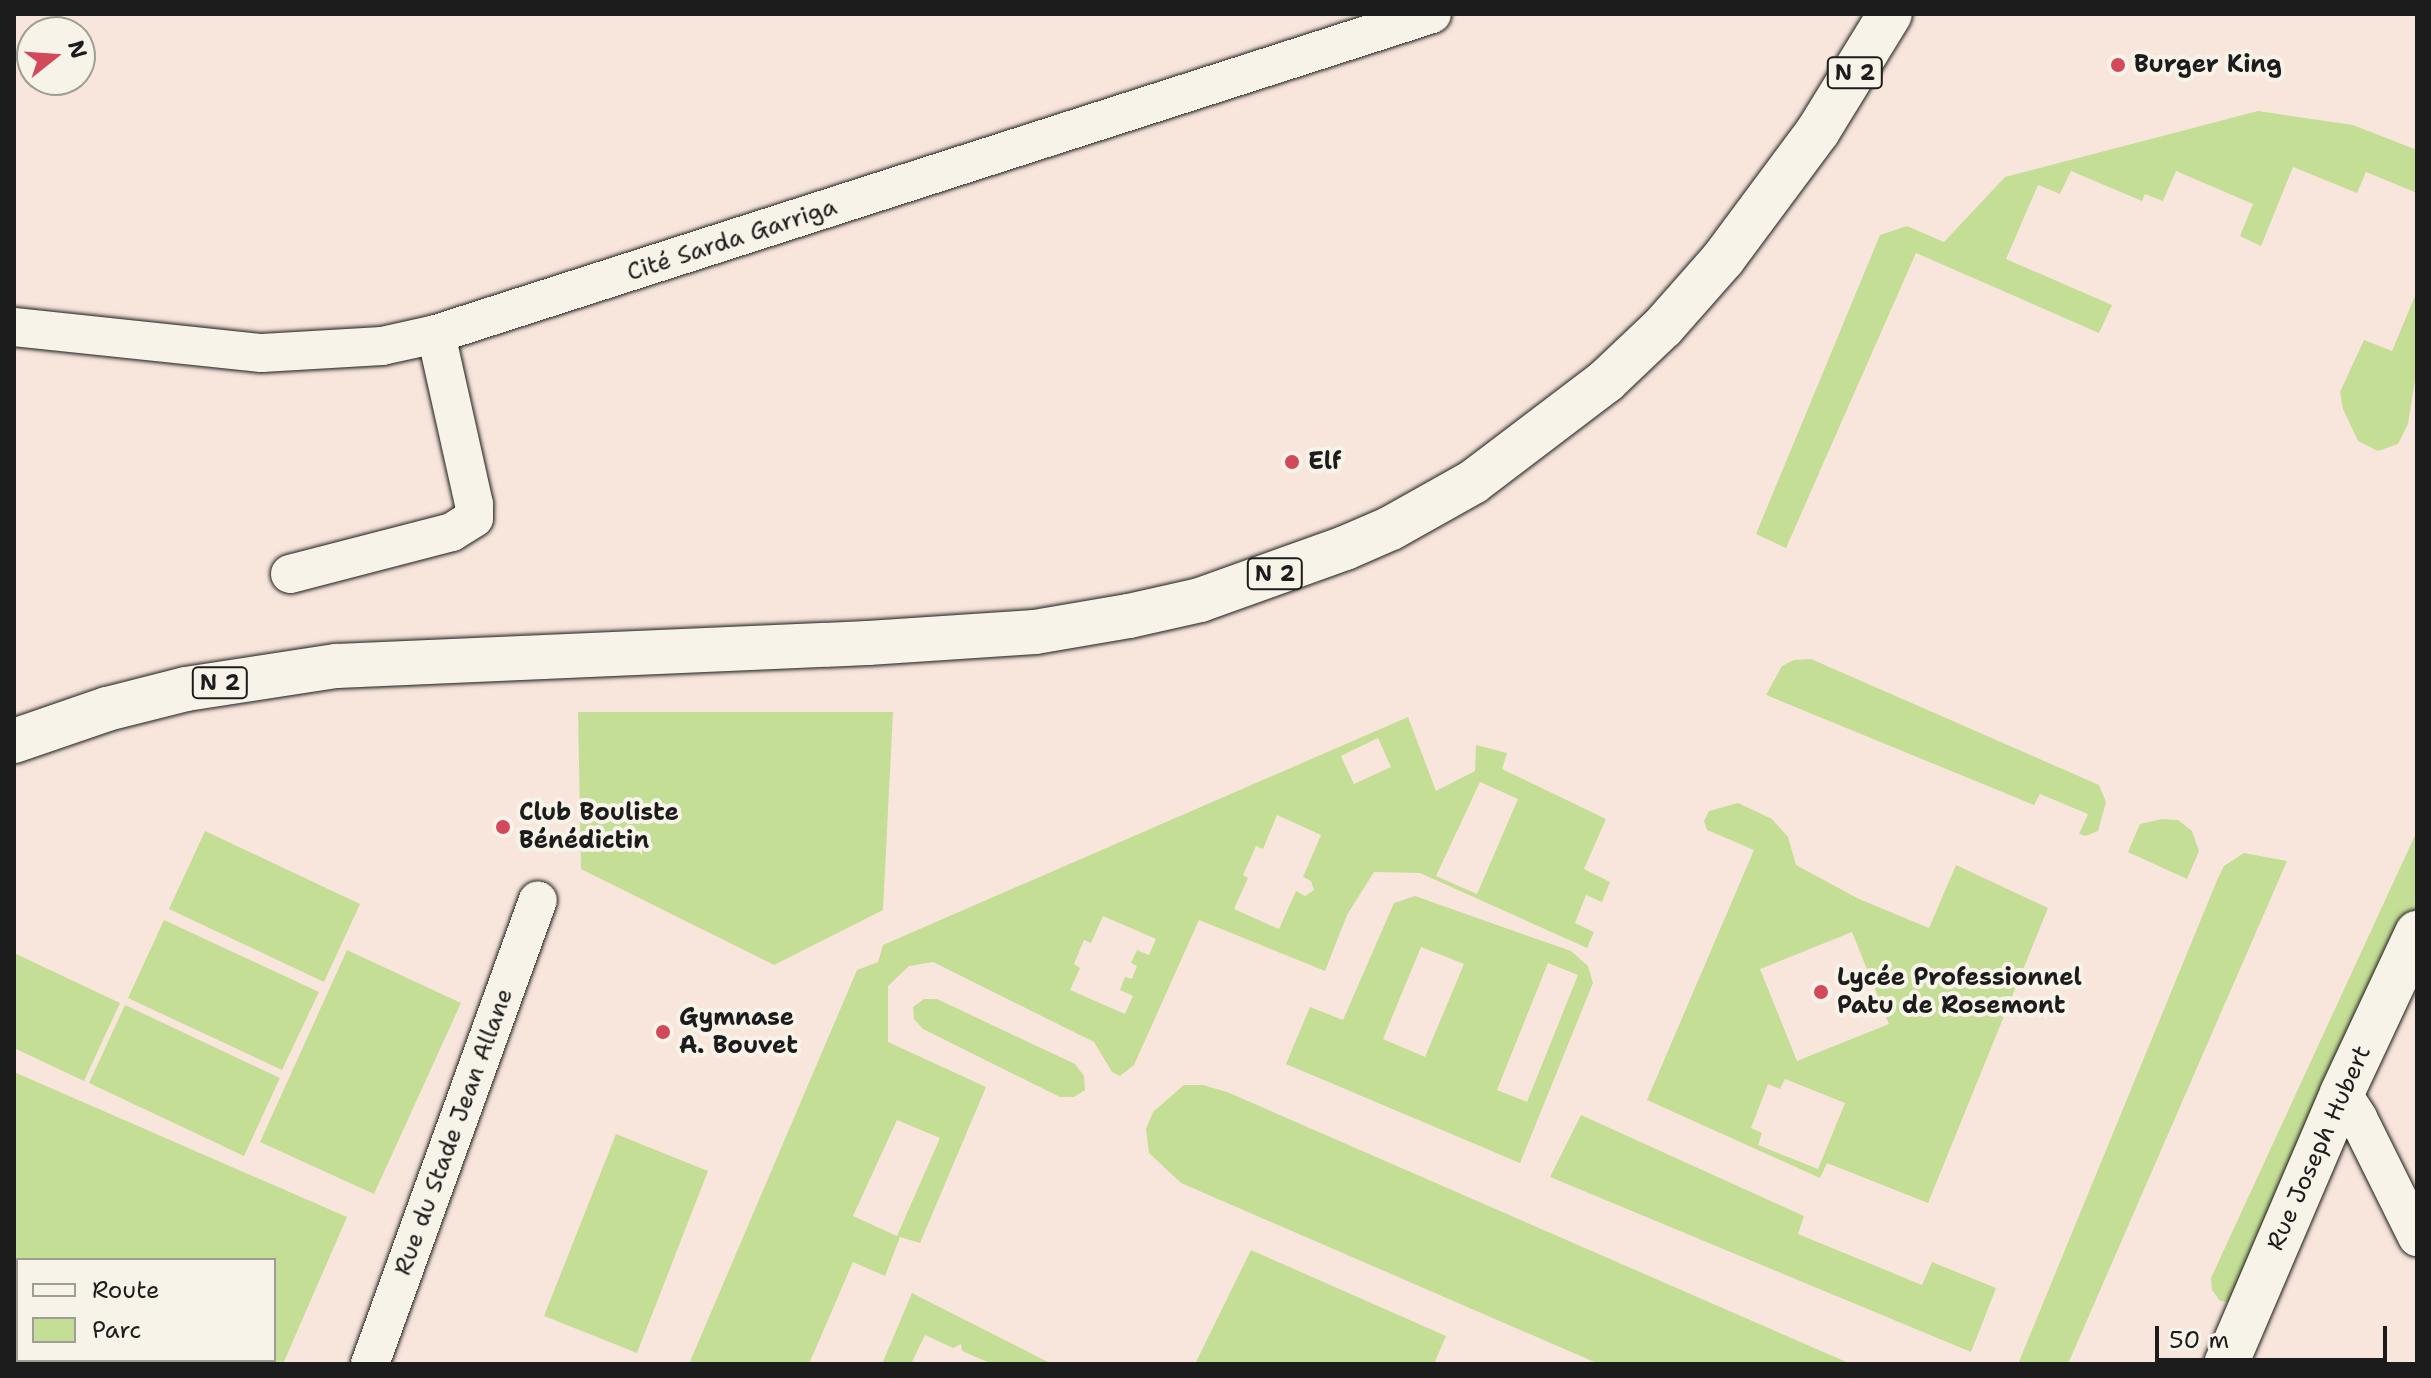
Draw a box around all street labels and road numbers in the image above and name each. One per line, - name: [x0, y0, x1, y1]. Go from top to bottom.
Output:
- road number: N 2: [1825, 55, 1885, 91]
- street label: Cité Sarda Garriga: [623, 192, 841, 288]
- road number: N 2: [1245, 556, 1305, 592]
- road number: N 2: [190, 665, 250, 701]
- street label: Rue du Stade Jean Allane: [389, 985, 519, 1279]
- street label: Rue Joseph Hubert: [2261, 1041, 2377, 1255]

